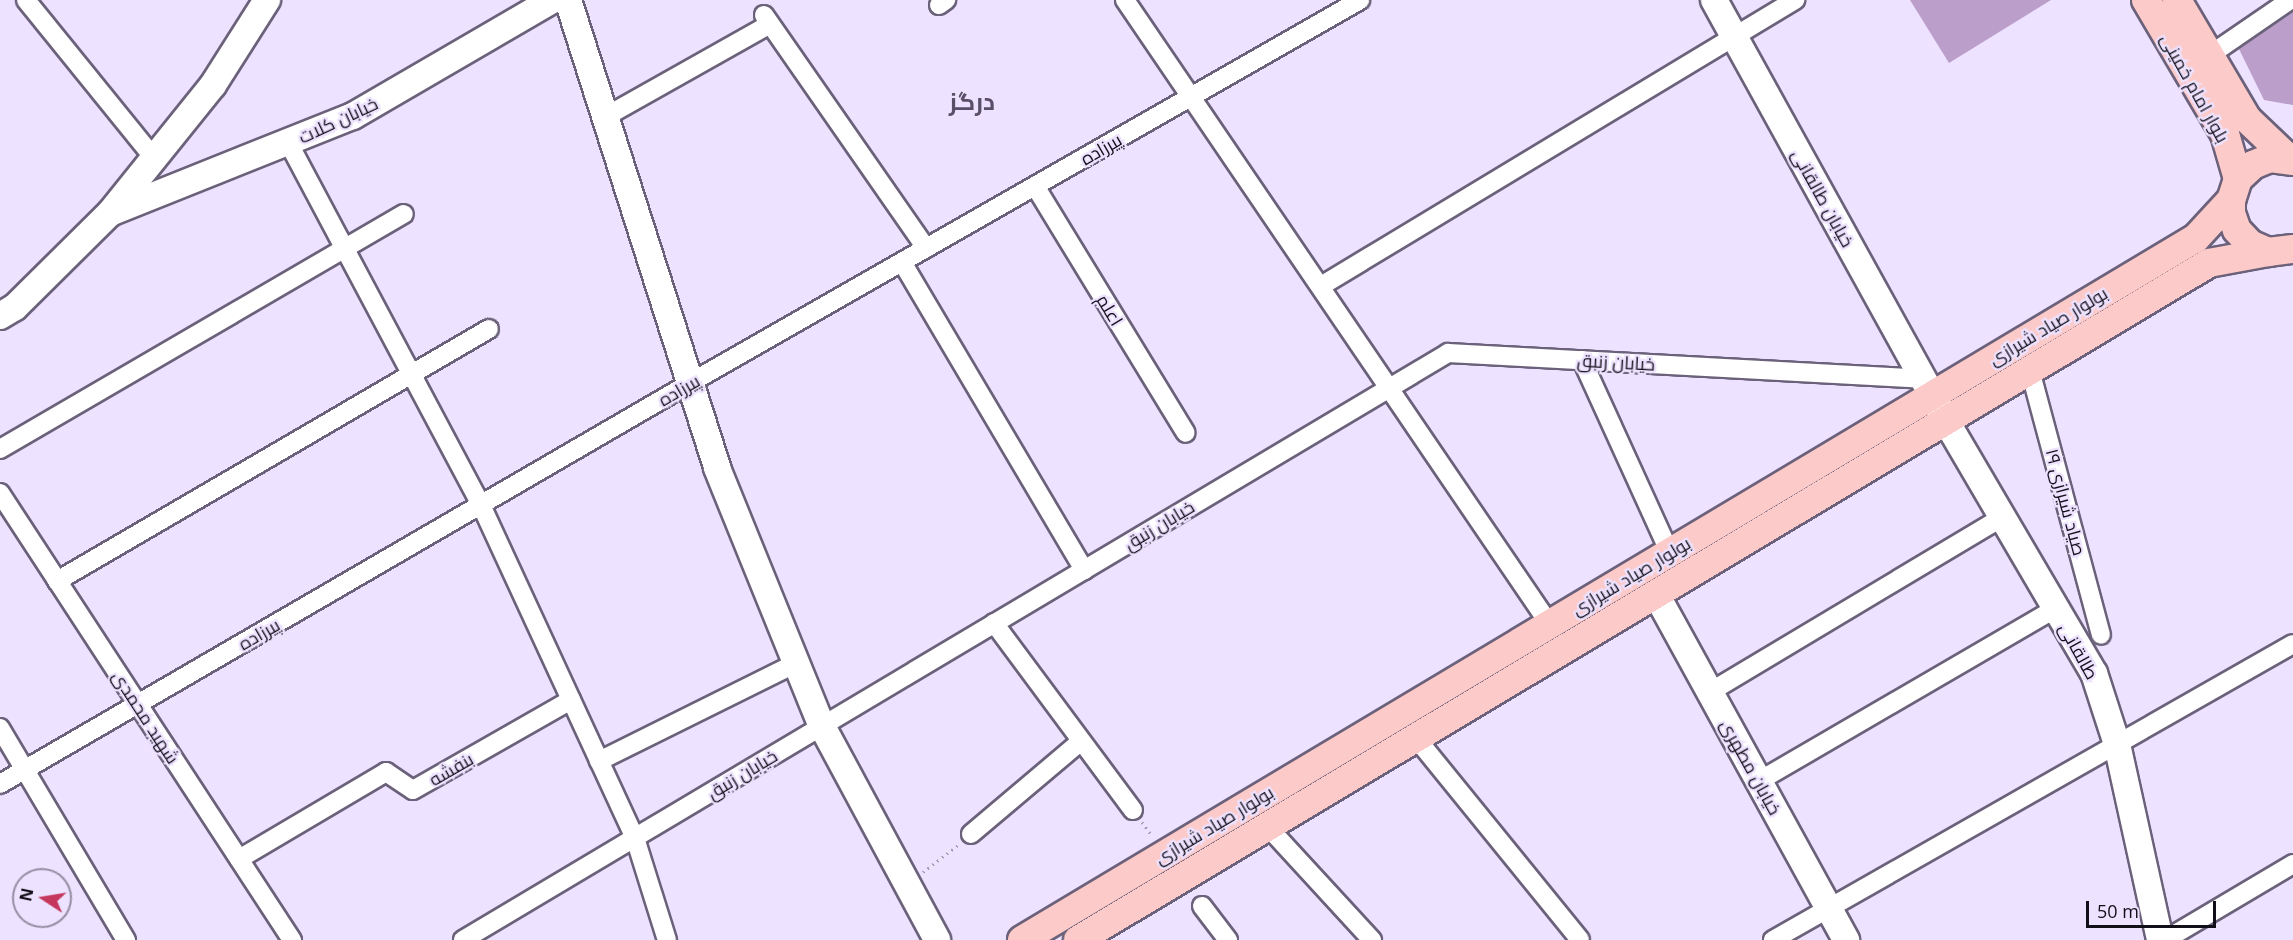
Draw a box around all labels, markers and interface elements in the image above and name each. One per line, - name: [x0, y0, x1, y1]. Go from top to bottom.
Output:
- street label: بلوار امام خمینی: [2156, 30, 2234, 146]
- district label: درگز: [949, 87, 995, 115]
- street label: خیابان کلات: [295, 92, 381, 148]
- street label: پیرزاده: [1076, 129, 1126, 169]
- street label: خیابان طالقانی: [1787, 145, 1859, 251]
- street label: بولوار صیاد شیرازی: [1985, 282, 2111, 370]
- street label: اعلم: [1092, 290, 1128, 330]
- street label: خیابان زنبق: [1576, 349, 1656, 375]
- street label: پیرزاده: [654, 370, 704, 410]
- street label: صیاد شیرازی ۱۹: [2041, 446, 2091, 558]
- street label: خیابان زنبق: [1120, 496, 1198, 554]
- street label: بولوار صیاد شیرازی: [1568, 532, 1694, 620]
- street label: پیرزاده: [234, 614, 284, 654]
- street label: طالقانی: [2055, 619, 2103, 683]
- street label: شهید محمدی: [108, 666, 184, 768]
- street label: خیابان مطهری: [1716, 715, 1786, 819]
- street label: خیابان زنبق: [703, 745, 781, 803]
- street label: بنفشه: [425, 748, 477, 790]
- street label: بولوار صیاد شیرازی: [1151, 781, 1277, 869]
- north arrow: [12, 868, 72, 928]
- text: N: [14, 886, 38, 903]
- scale bar: [2089, 889, 2220, 927]
- text: 50 m: [2097, 899, 2139, 923]

